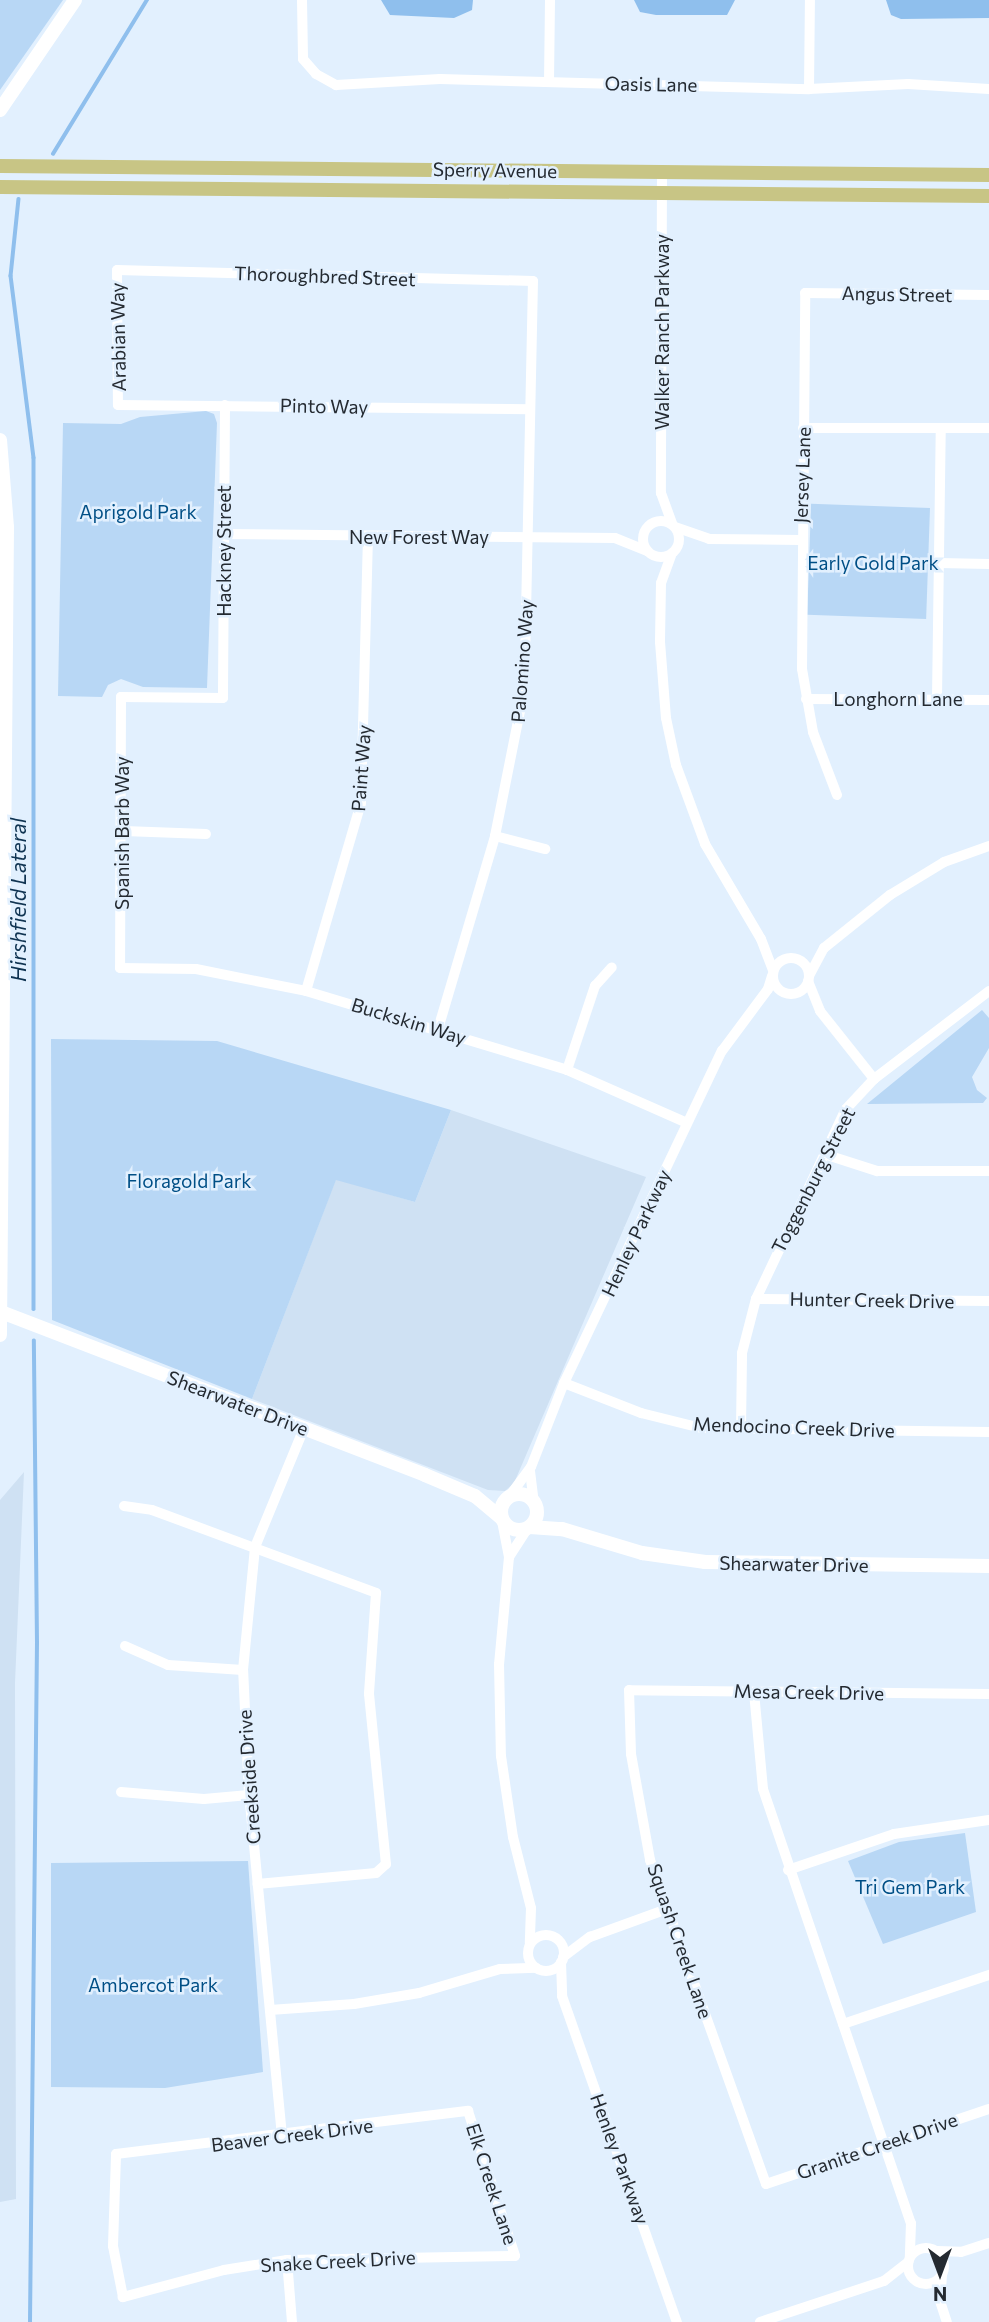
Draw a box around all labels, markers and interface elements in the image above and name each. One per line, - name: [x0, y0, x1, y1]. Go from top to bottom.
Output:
- street label: Oasis Lane: [604, 72, 698, 96]
- street label: Sperry Avenue: [433, 158, 557, 182]
- street label: Walker Ranch Parkway: [651, 234, 673, 430]
- street label: Thoroughbred Street: [234, 261, 416, 291]
- street label: Arabian Way: [106, 282, 130, 392]
- street label: Angus Street: [841, 282, 953, 306]
- street label: Pinto Way: [280, 394, 368, 418]
- street label: Jersey Lane: [789, 426, 815, 524]
- street label: Hackney Street: [213, 485, 235, 617]
- park label: Aprigold Park: [79, 501, 197, 523]
- street label: New Forest Way: [349, 526, 489, 548]
- park label: Early Gold Park: [807, 552, 939, 574]
- street label: Palomino Way: [506, 599, 538, 723]
- street label: Longhorn Lane: [833, 688, 963, 710]
- street label: Paint Way: [347, 724, 375, 812]
- street label: Spanish Barb Way: [111, 756, 133, 910]
- water label: Hirshfield Lateral: [5, 818, 31, 982]
- street label: Buckskin Way: [349, 993, 469, 1049]
- street label: Toggenburg Street: [766, 1103, 860, 1257]
- street label: Henley Parkway: [597, 1166, 675, 1300]
- park label: Floragold Park: [126, 1170, 252, 1192]
- street label: Hunter Creek Drive: [789, 1287, 955, 1313]
- street label: Shearwater Drive: [164, 1366, 312, 1440]
- street label: Mendocino Creek Drive: [693, 1412, 895, 1442]
- street label: Shearwater Drive: [719, 1551, 869, 1577]
- street label: Mesa Creek Drive: [734, 1679, 884, 1705]
- street label: Creekside Drive: [233, 1709, 265, 1845]
- street label: Squash Creek Lane: [643, 1861, 717, 2021]
- park label: Tri Gem Park: [855, 1876, 965, 1898]
- park label: Ambercot Park: [88, 1974, 218, 1996]
- street label: Henley Parkway: [586, 2090, 654, 2228]
- street label: Granite Creek Drive: [794, 2108, 960, 2184]
- street label: Beaver Creek Drive: [210, 2114, 374, 2156]
- street label: Elk Creek Lane: [462, 2121, 522, 2247]
- north arrow: [905, 2238, 975, 2308]
- street label: Snake Creek Drive: [260, 2246, 416, 2276]
- text: N: [933, 2283, 947, 2306]

